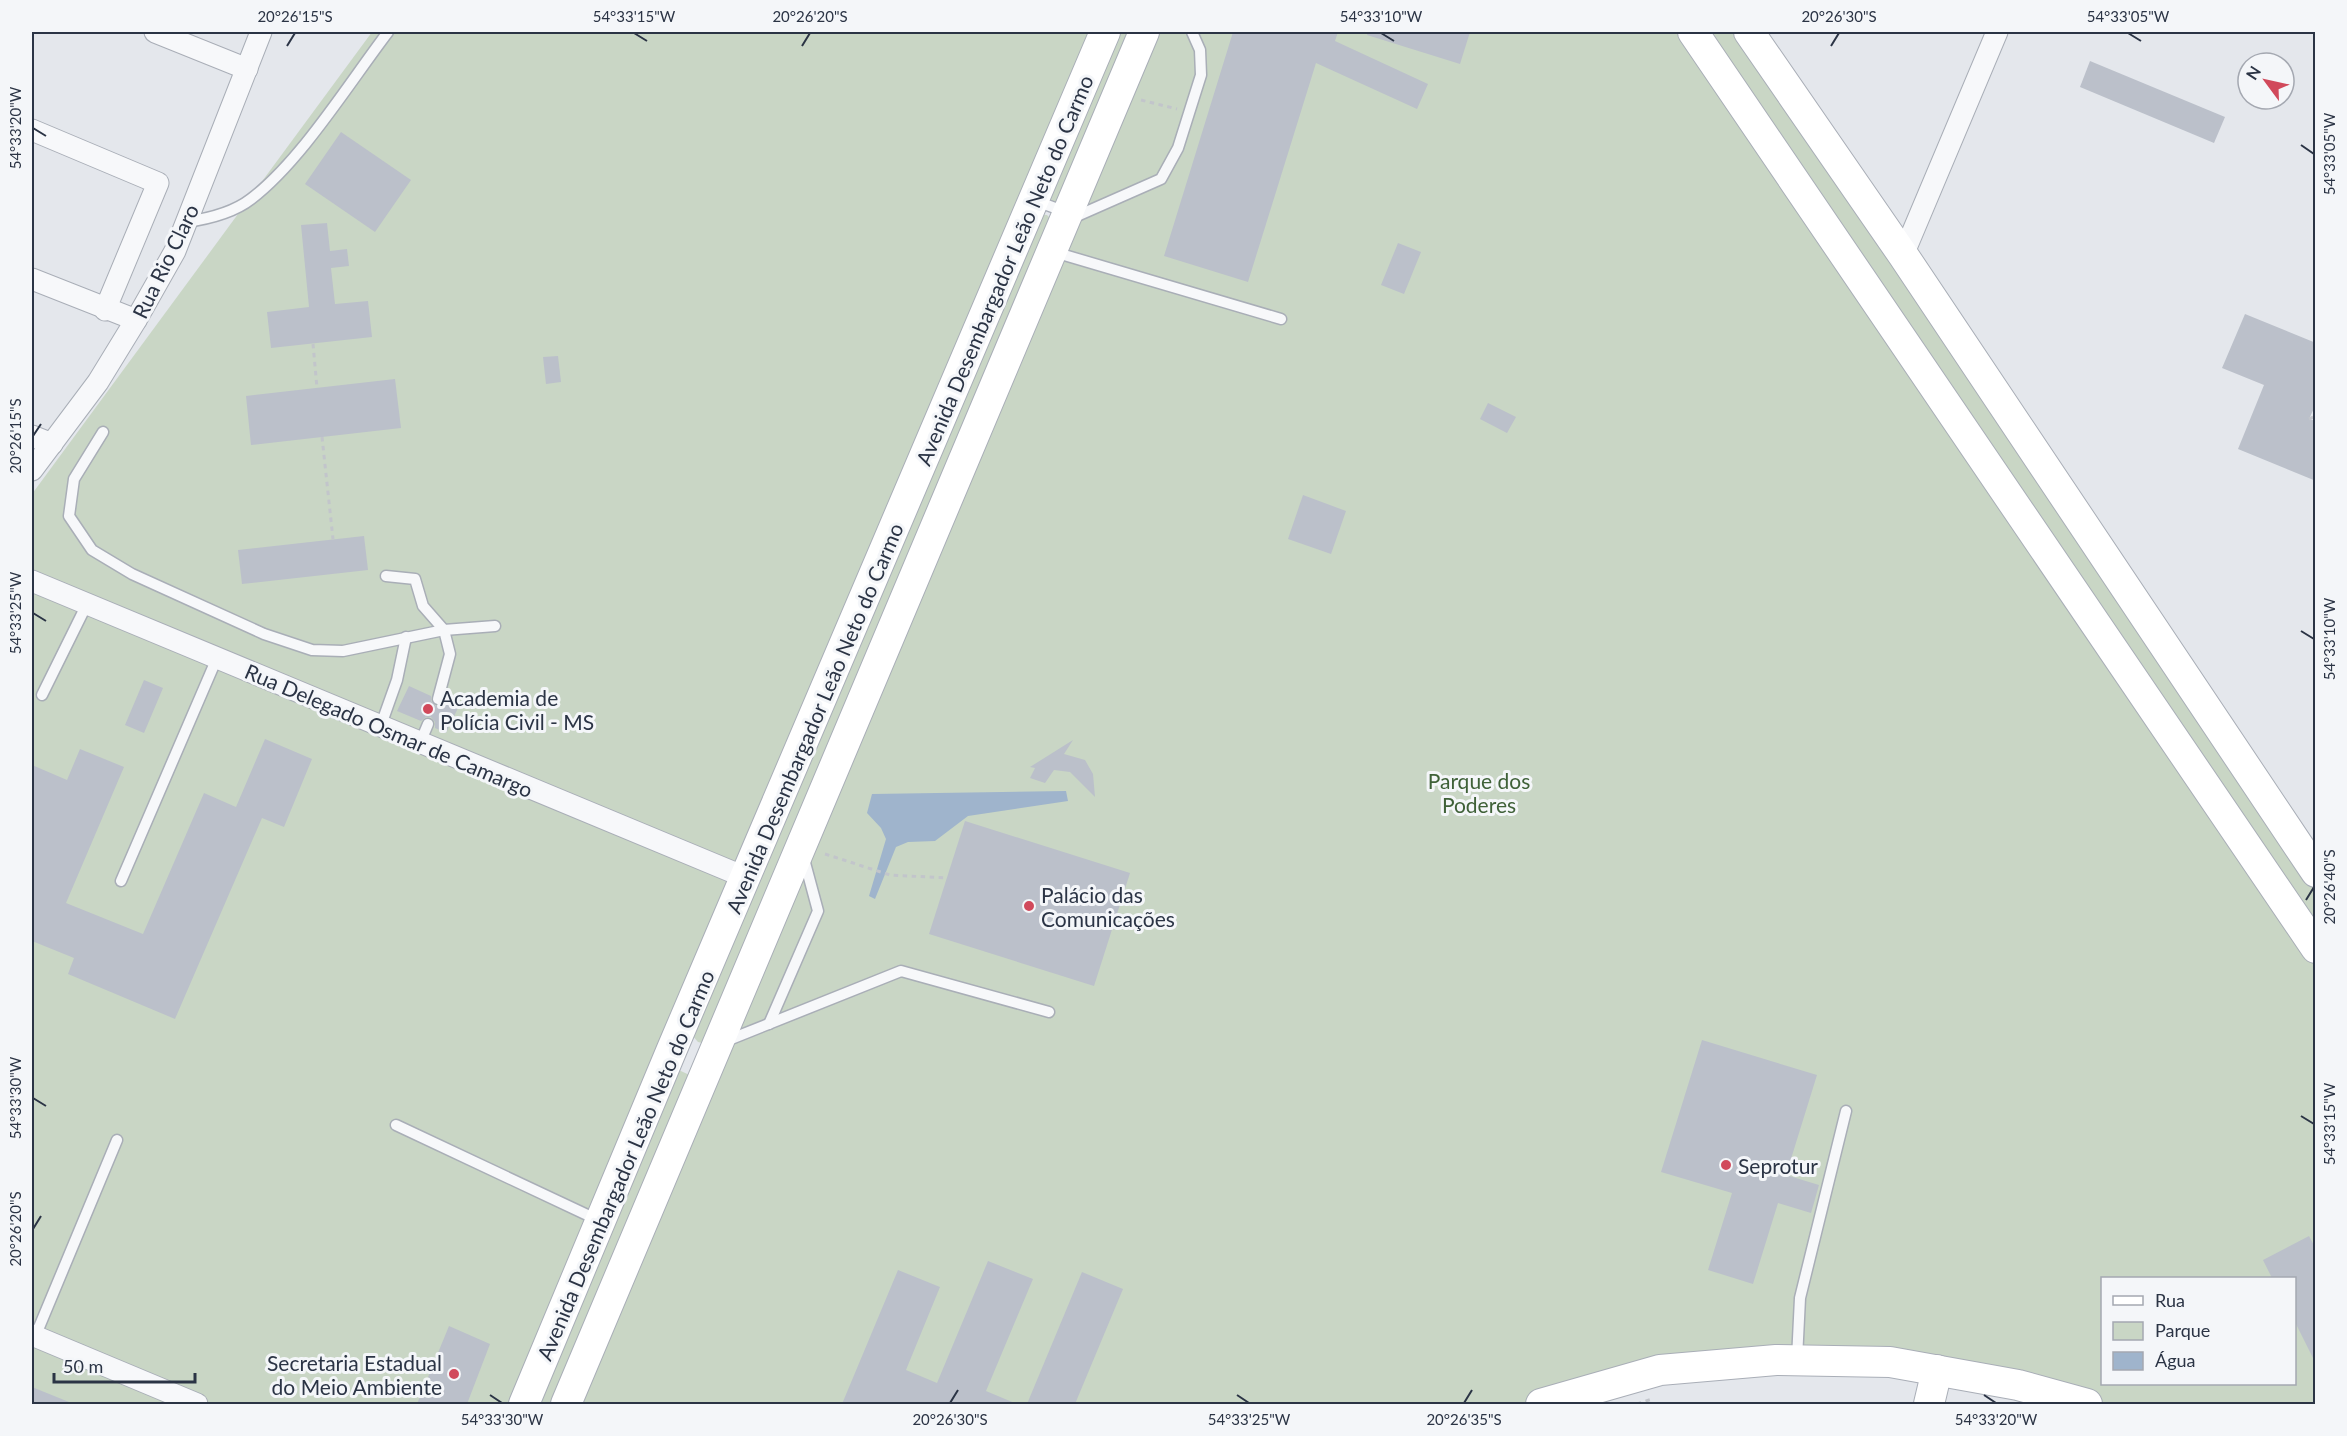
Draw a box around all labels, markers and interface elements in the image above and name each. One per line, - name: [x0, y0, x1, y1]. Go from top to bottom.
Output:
- text: 20°26'15"S: [257, 7, 333, 25]
- text: 54°33'15"W: [593, 7, 676, 25]
- text: 20°26'20"S: [772, 7, 848, 25]
- text: 54°33'10"W: [1340, 7, 1423, 25]
- text: 20°26'30"S: [1801, 7, 1877, 25]
- text: 54°33'05"W: [2087, 7, 2170, 25]
- north arrow: [2236, 51, 2296, 111]
- text: N: [2242, 62, 2264, 83]
- street label: Avenida Desembargador Leão Neto do Carmo: [910, 71, 1098, 469]
- text: 54°33'20"W: [6, 86, 24, 169]
- text: 54°33'05"W: [2320, 112, 2338, 195]
- street label: Rua Rio Claro: [127, 200, 203, 322]
- text: 20°26'15"S: [6, 398, 24, 474]
- street label: Avenida Desembargador Leão Neto do Carmo: [720, 519, 908, 917]
- text: 54°33'25"W: [6, 571, 24, 654]
- text: 54°33'10"W: [2320, 597, 2338, 680]
- street label: Rua Delegado Osmar de Camargo: [241, 658, 537, 802]
- place label: Academia de Polícia Civil - MS: [440, 685, 594, 734]
- marker: Academia de Polícia Civil - MS: [421, 702, 435, 716]
- park label: Parque dos Poderes: [1428, 768, 1530, 817]
- text: 20°26'40"S: [2320, 849, 2338, 925]
- place label: Palácio das Comunicações: [1041, 882, 1175, 931]
- marker: Palácio das Comunicações: [1022, 899, 1036, 913]
- street label: Avenida Desembargador Leão Neto do Carmo: [531, 966, 719, 1364]
- text: 54°33'30"W: [6, 1056, 24, 1139]
- text: 54°33'15"W: [2320, 1082, 2338, 1165]
- place label: Seprotur: [1738, 1153, 1818, 1178]
- marker: Seprotur: [1719, 1158, 1733, 1172]
- text: 20°26'20"S: [6, 1191, 24, 1267]
- legend: [2101, 1277, 2296, 1385]
- text: Rua: [2155, 1289, 2185, 1311]
- text: Parque: [2155, 1319, 2210, 1341]
- scale bar: [54, 1346, 195, 1384]
- text: Água: [2155, 1349, 2196, 1371]
- place label: Secretaria Estadual do Meio Ambiente: [267, 1350, 442, 1399]
- text: 50 m: [63, 1355, 103, 1377]
- marker: Secretaria Estadual do Meio Ambiente: [447, 1367, 461, 1381]
- text: 54°33'30"W: [461, 1410, 544, 1428]
- text: 20°26'30"S: [912, 1410, 988, 1428]
- text: 54°33'25"W: [1208, 1410, 1291, 1428]
- text: 20°26'35"S: [1426, 1410, 1502, 1428]
- text: 54°33'20"W: [1955, 1410, 2038, 1428]

